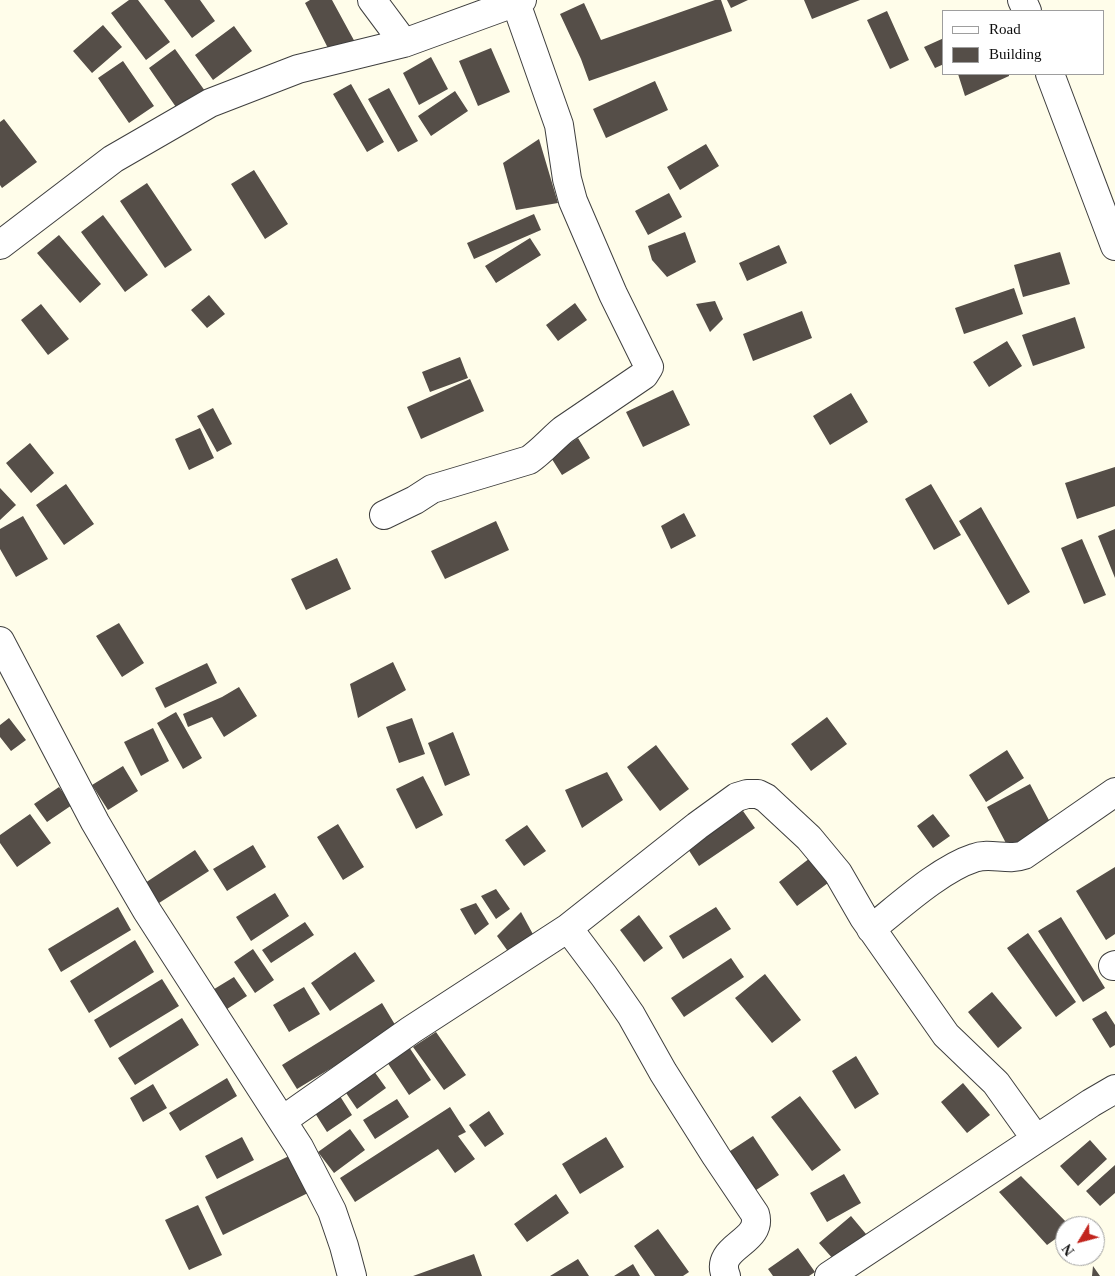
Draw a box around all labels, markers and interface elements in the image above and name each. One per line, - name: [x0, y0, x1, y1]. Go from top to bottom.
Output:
- legend: [942, 10, 1105, 75]
- text: Road: [989, 21, 1021, 37]
- text: Building: [989, 46, 1042, 62]
- north arrow: [1055, 1216, 1105, 1266]
- text: N: [1059, 1241, 1077, 1258]

